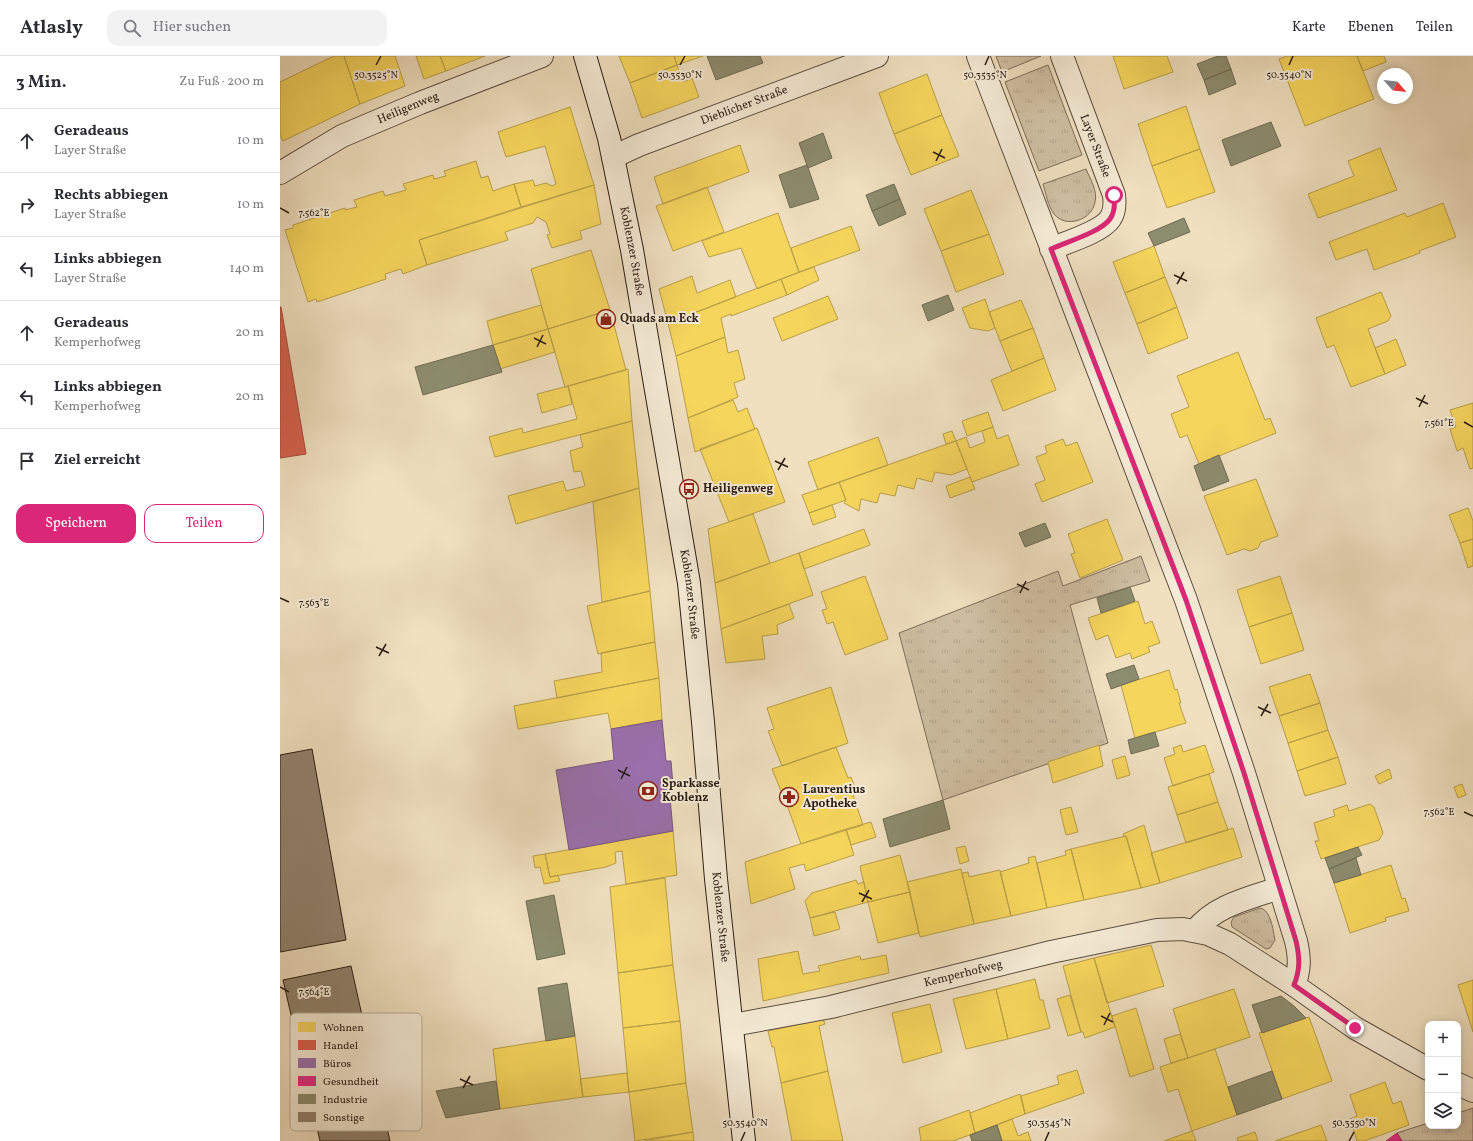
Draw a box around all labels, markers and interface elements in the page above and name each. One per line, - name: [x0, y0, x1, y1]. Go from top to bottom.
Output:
- search box: [107, 10, 387, 46]
- text: Atlasly: [20, 15, 83, 41]
- icon: search: [121, 17, 143, 39]
- text: Hier suchen: [153, 17, 231, 38]
- text: Karte: [1292, 18, 1326, 37]
- text: Ebenen: [1348, 18, 1394, 37]
- text: Teilen: [1416, 18, 1453, 37]
- text: 50.3525°N: [354, 68, 399, 82]
- text: 50.3530°N: [658, 68, 703, 82]
- text: 50.3535°N: [963, 68, 1007, 82]
- text: 50.3540°N: [1266, 68, 1312, 82]
- north arrow: [1377, 68, 1413, 104]
- text: 3 Min.: [16, 71, 67, 94]
- text: Zu Fuß · 200 m: [179, 73, 264, 91]
- street label: Dieblicher Straße: [698, 82, 790, 129]
- street label: Heiligenweg: [375, 88, 441, 128]
- street label: Layer Straße: [1076, 112, 1115, 180]
- text: Geradeaus: [54, 121, 129, 142]
- icon: ahead: [16, 130, 38, 152]
- text: 10 m: [237, 132, 264, 150]
- text: Layer Straße: [54, 142, 126, 160]
- text: Rechts abbiegen: [54, 185, 169, 206]
- route start: [1105, 186, 1123, 204]
- icon: right: [16, 194, 38, 216]
- text: 10 m: [237, 196, 264, 214]
- street label: Koblenzer Straße: [615, 205, 648, 298]
- text: Layer Straße: [54, 206, 126, 224]
- text: 7.562°E: [299, 206, 329, 220]
- text: Links abbiegen: [54, 249, 162, 270]
- icon: left: [16, 258, 38, 280]
- text: 140 m: [230, 260, 264, 278]
- text: Layer Straße: [54, 270, 126, 288]
- shop icon: Quads am Eck: [595, 308, 617, 330]
- place label: Quads am Eck: [620, 311, 700, 327]
- text: Geradeaus: [54, 313, 129, 334]
- icon: ahead: [16, 322, 38, 344]
- text: 20 m: [235, 324, 264, 342]
- text: Kemperhofweg: [54, 334, 141, 352]
- text: Links abbiegen: [54, 377, 162, 398]
- icon: left: [16, 386, 38, 408]
- text: 20 m: [235, 388, 264, 406]
- text: Kemperhofweg: [54, 398, 141, 416]
- text: 7.561°E: [1424, 416, 1454, 430]
- icon: arrive: [16, 450, 38, 472]
- text: Ziel erreicht: [54, 450, 141, 471]
- bus stop icon: Heiligenweg: [678, 478, 700, 500]
- place label: Heiligenweg: [703, 481, 773, 497]
- button: Speichern: [16, 504, 136, 543]
- button: Teilen: [144, 504, 264, 543]
- street label: Koblenzer Straße: [675, 548, 703, 641]
- text: 7.563°E: [299, 596, 329, 610]
- place label: Sparkasse Koblenz: [662, 776, 720, 806]
- bank icon: Sparkasse Koblenz: [637, 780, 659, 802]
- place label: Laurentius Apotheke: [803, 782, 866, 812]
- pharmacy icon: Laurentius Apotheke: [778, 786, 800, 808]
- text: 7.562°E: [1424, 805, 1454, 819]
- street label: Koblenzer Straße: [707, 871, 733, 963]
- street label: Kemperhofweg: [922, 956, 1004, 991]
- text: 7.564°E: [299, 985, 330, 999]
- legend: [290, 1013, 422, 1131]
- route end: [1346, 1019, 1364, 1037]
- text: Wohnen: [323, 1021, 364, 1036]
- map controls: [1425, 1021, 1461, 1129]
- button: +: [1425, 1021, 1461, 1057]
- text: Handel: [323, 1039, 358, 1054]
- text: Büros: [323, 1057, 352, 1072]
- button: −: [1425, 1057, 1461, 1093]
- text: Gesundheit: [323, 1075, 379, 1090]
- text: Industrie: [323, 1093, 368, 1108]
- button: layers: [1425, 1093, 1461, 1129]
- text: Sonstige: [323, 1111, 364, 1126]
- text: 50.3540°N: [722, 1116, 768, 1130]
- text: 50.3545°N: [1027, 1116, 1072, 1130]
- text: 50.3550°N: [1332, 1116, 1377, 1130]

